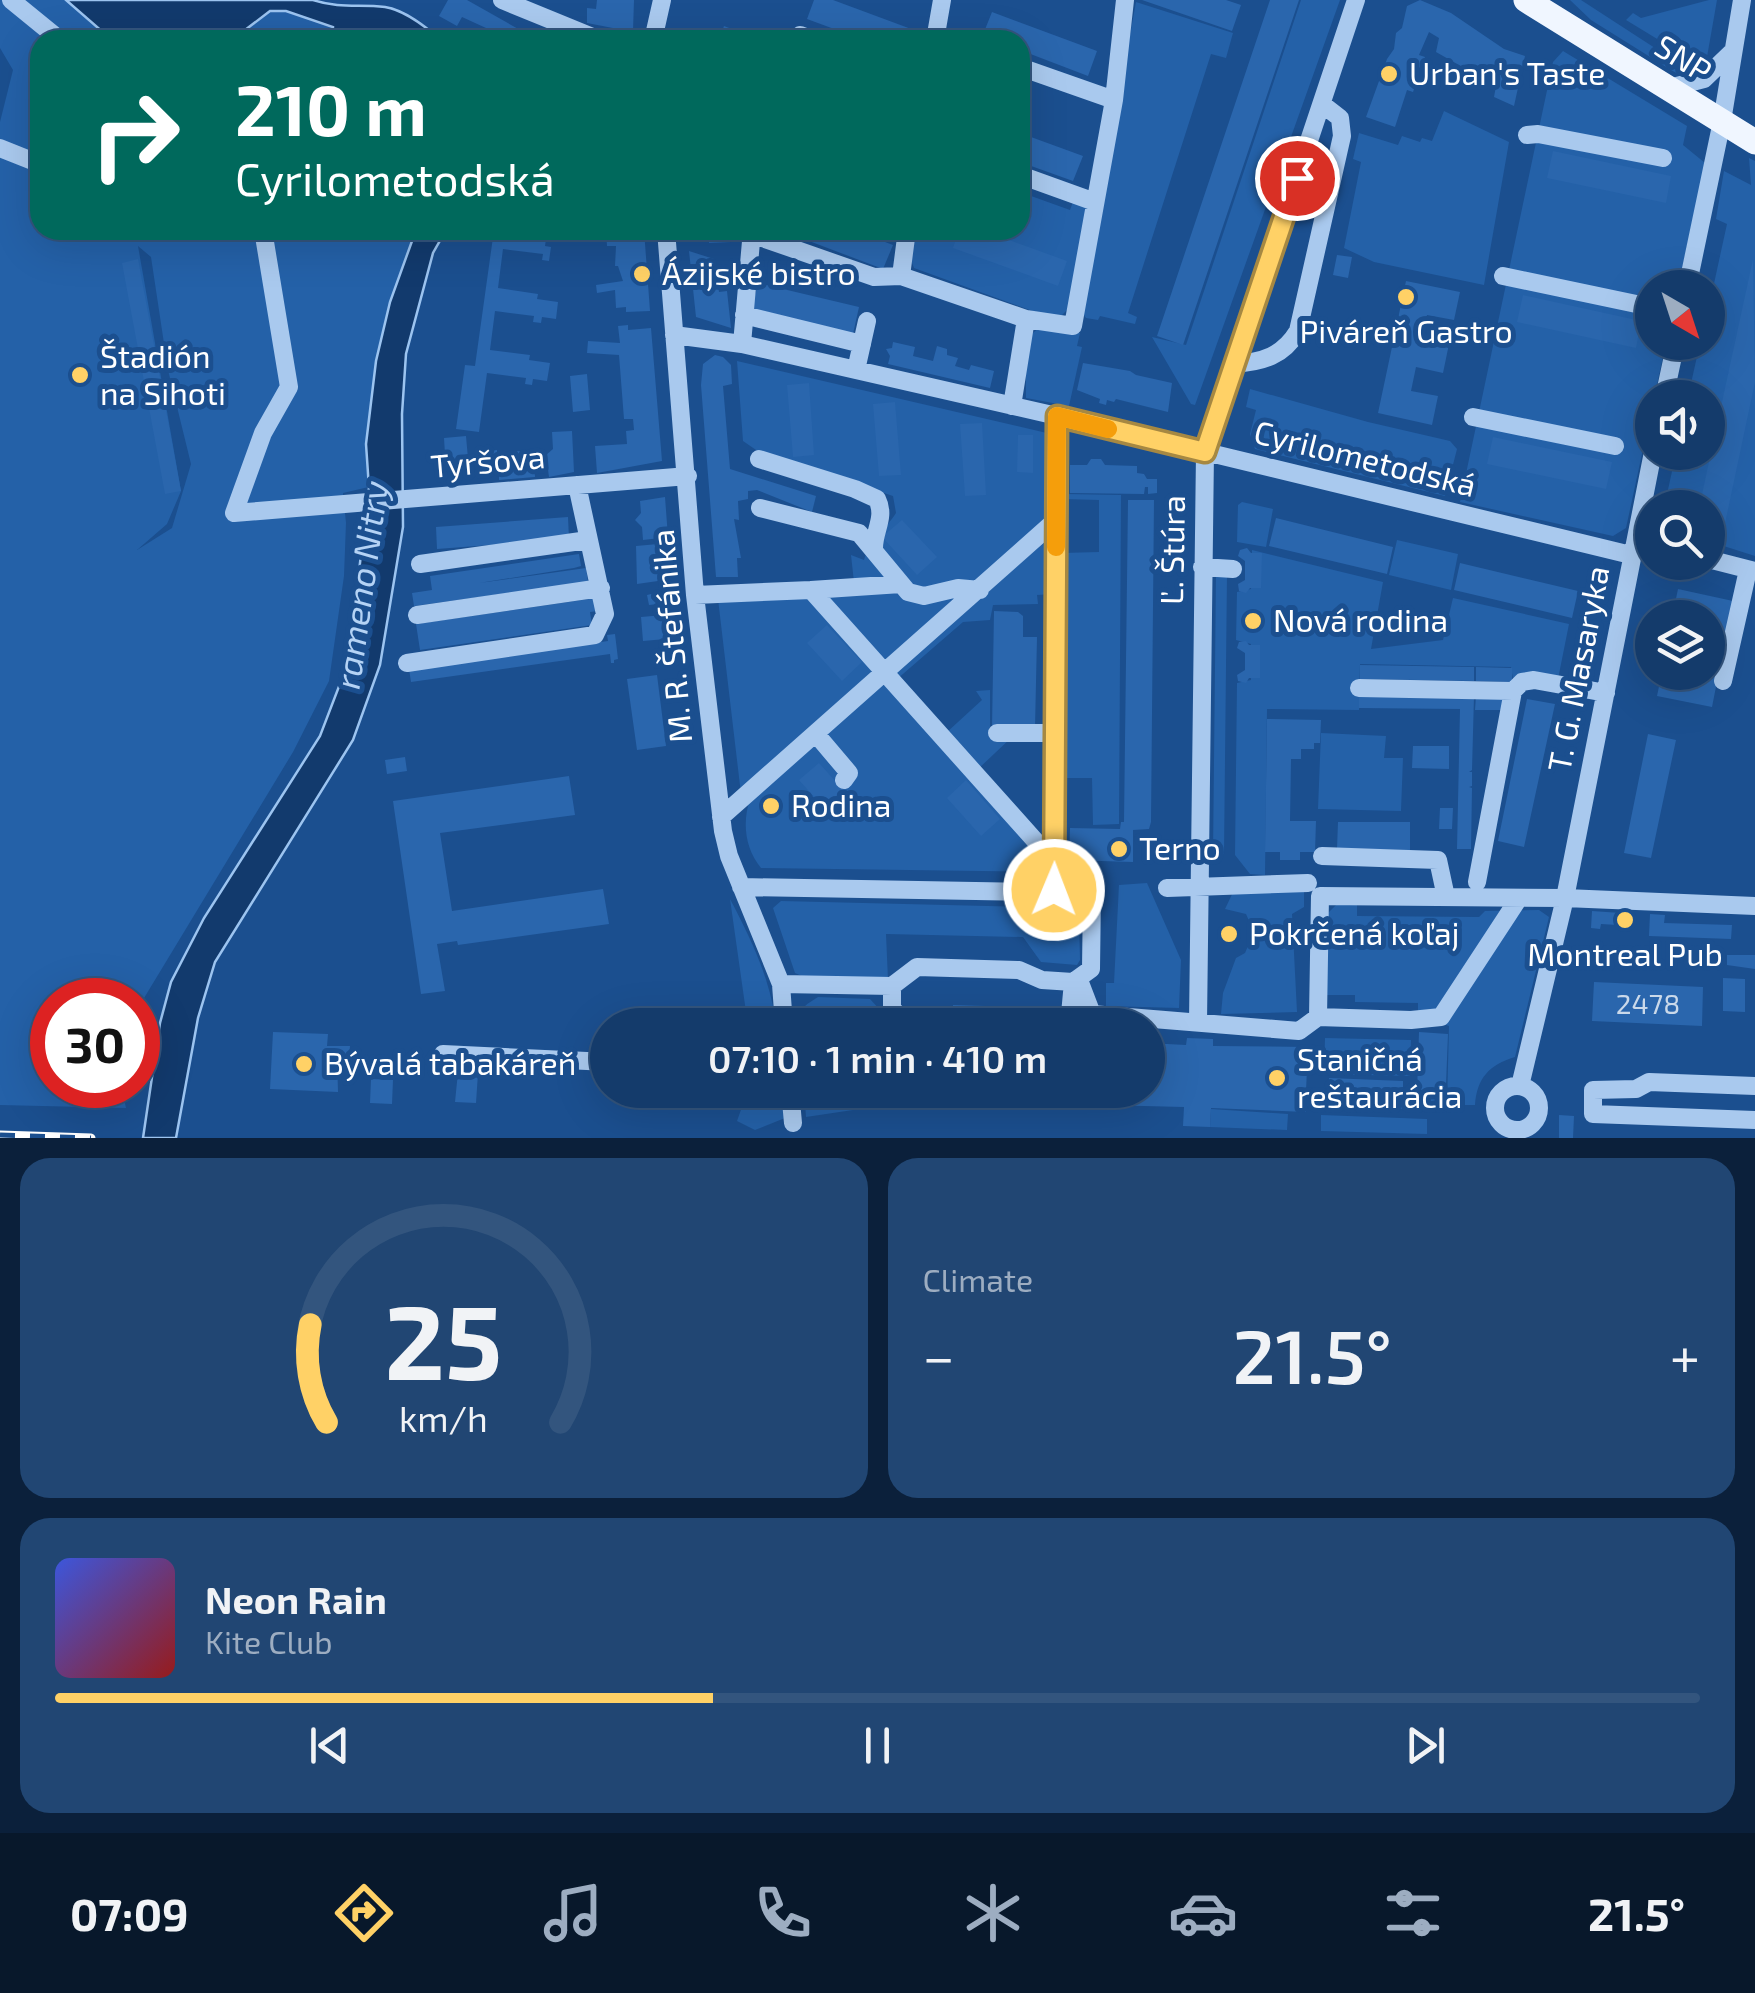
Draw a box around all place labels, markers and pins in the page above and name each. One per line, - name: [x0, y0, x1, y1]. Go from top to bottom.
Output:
- place label: Urban's Taste: [1409, 53, 1605, 91]
- marker: Urban's Taste: [1378, 63, 1400, 85]
- pin: [1255, 136, 1340, 221]
- place label: Ázijské bistro: [662, 253, 856, 292]
- marker: Ázijské bistro: [631, 263, 653, 285]
- marker: Piváreň Gastro: [1395, 286, 1417, 308]
- place label: Piváreň Gastro: [1299, 311, 1513, 349]
- place label: Štadión na Sihoti: [100, 336, 226, 411]
- marker: Štadión na Sihoti: [69, 364, 91, 386]
- place label: Nová rodina: [1273, 600, 1448, 638]
- marker: Nová rodina: [1242, 610, 1264, 632]
- place label: Rodina: [791, 785, 891, 823]
- marker: Rodina: [760, 795, 782, 817]
- place label: Terno: [1139, 828, 1221, 866]
- marker: Terno: [1108, 838, 1130, 860]
- marker: Montreal Pub: [1614, 909, 1636, 931]
- place label: Pokrčená koľaj: [1249, 913, 1460, 952]
- marker: Pokrčená koľaj: [1218, 923, 1240, 945]
- place label: Montreal Pub: [1527, 934, 1723, 972]
- place label: Staničná reštaurácia: [1297, 1039, 1462, 1114]
- place label: Bývalá tabakáreň: [324, 1043, 576, 1081]
- marker: Bývalá tabakáreň: [293, 1053, 315, 1075]
- marker: Staničná reštaurácia: [1266, 1067, 1288, 1089]

